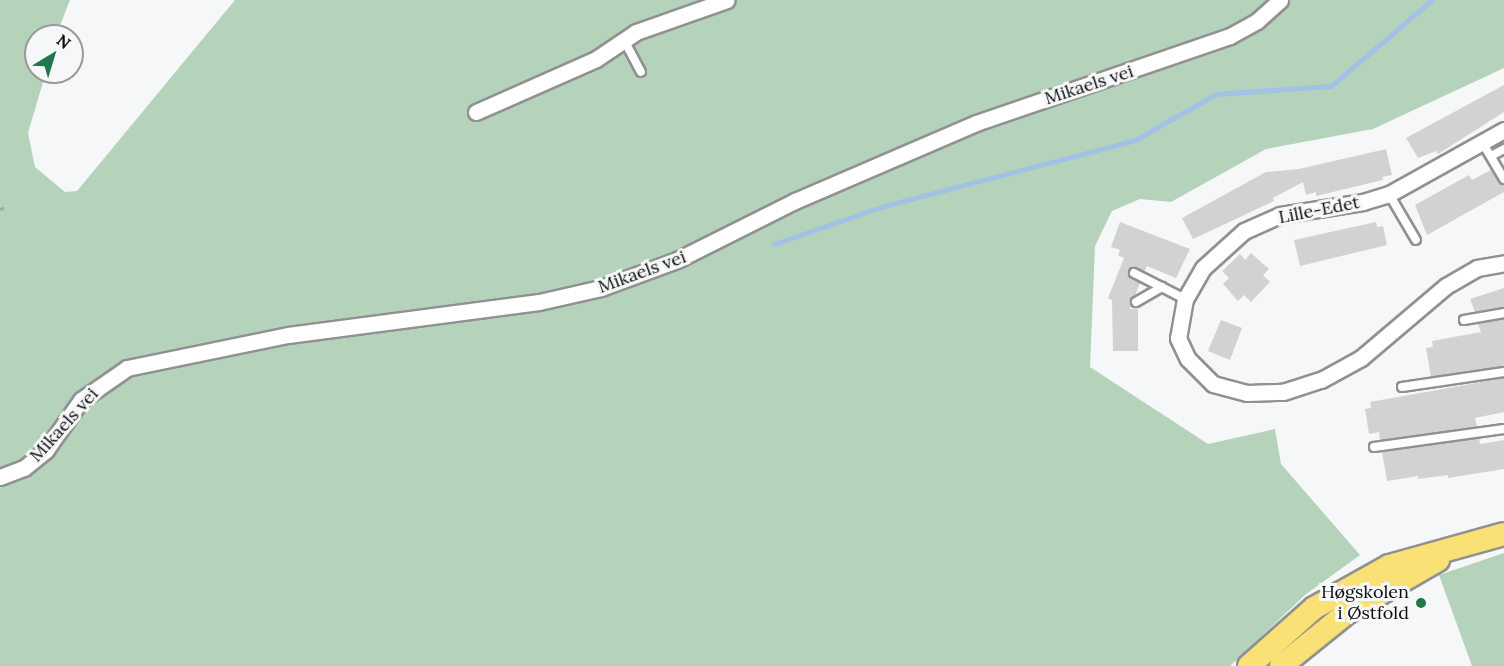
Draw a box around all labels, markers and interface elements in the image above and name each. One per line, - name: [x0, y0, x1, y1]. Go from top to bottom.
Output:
- north arrow: [24, 24, 84, 84]
- text: N: [53, 30, 75, 53]
- street label: Mikaels vei: [1042, 61, 1136, 109]
- street label: Lille-Edet: [1277, 192, 1361, 228]
- street label: Mikaels vei: [595, 246, 689, 298]
- street label: Mikaels vei: [25, 384, 103, 466]
- place label: Høgskolen i Østfold: [1321, 582, 1409, 624]
- marker: Høgskolen i Østfold: [1414, 596, 1428, 610]

